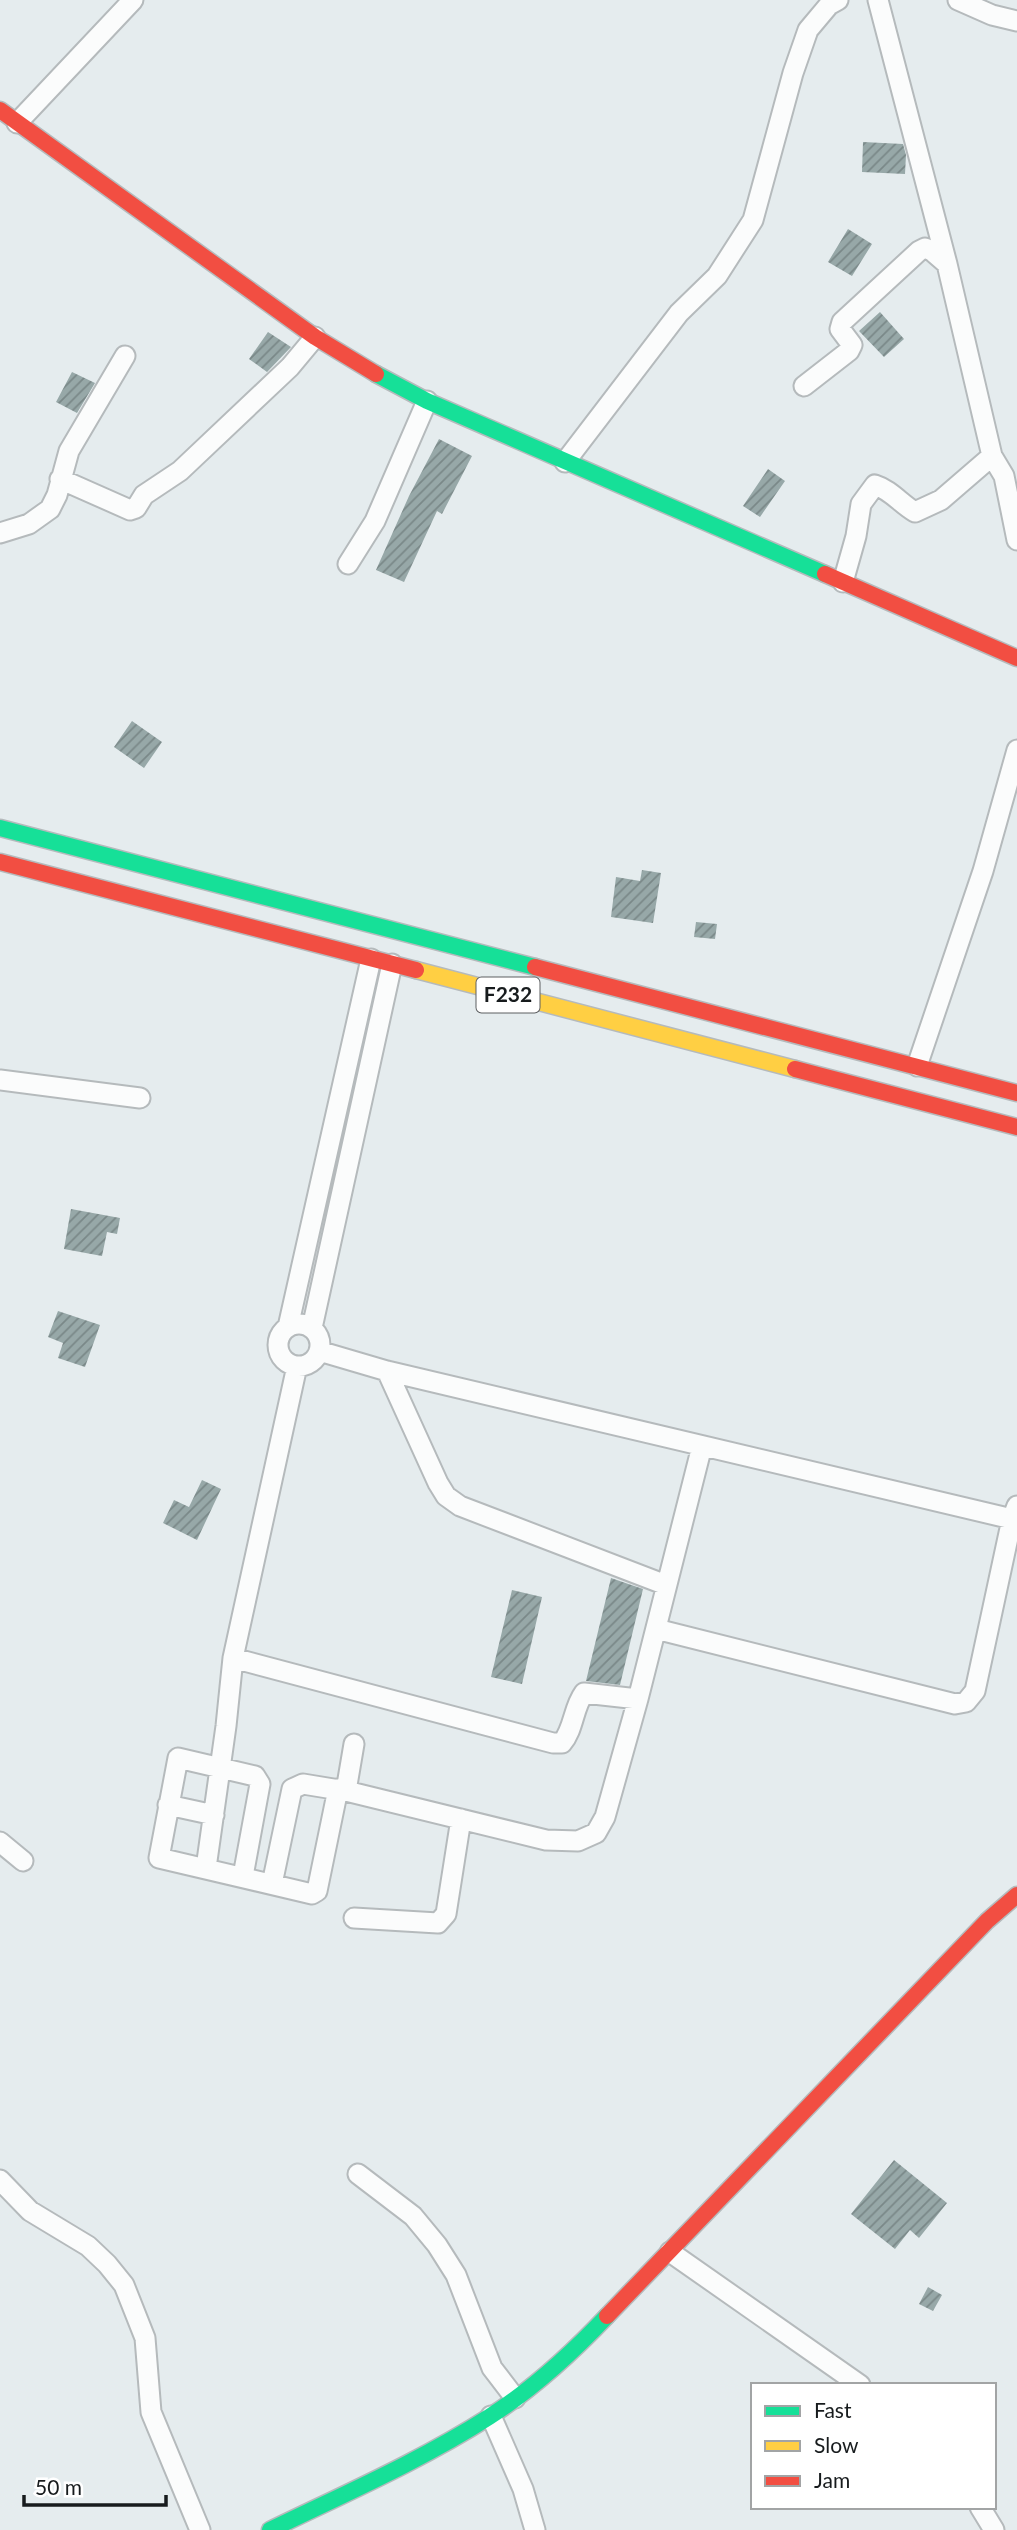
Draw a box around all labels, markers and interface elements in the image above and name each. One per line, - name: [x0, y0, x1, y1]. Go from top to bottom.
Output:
- road number: F232: [476, 978, 540, 1012]
- legend: [751, 2383, 996, 2509]
- text: Fast: [814, 2397, 852, 2422]
- text: Slow: [814, 2432, 859, 2457]
- scale bar: [24, 2464, 166, 2508]
- text: Jam: [814, 2467, 850, 2492]
- text: 50 m: [35, 2474, 82, 2499]

